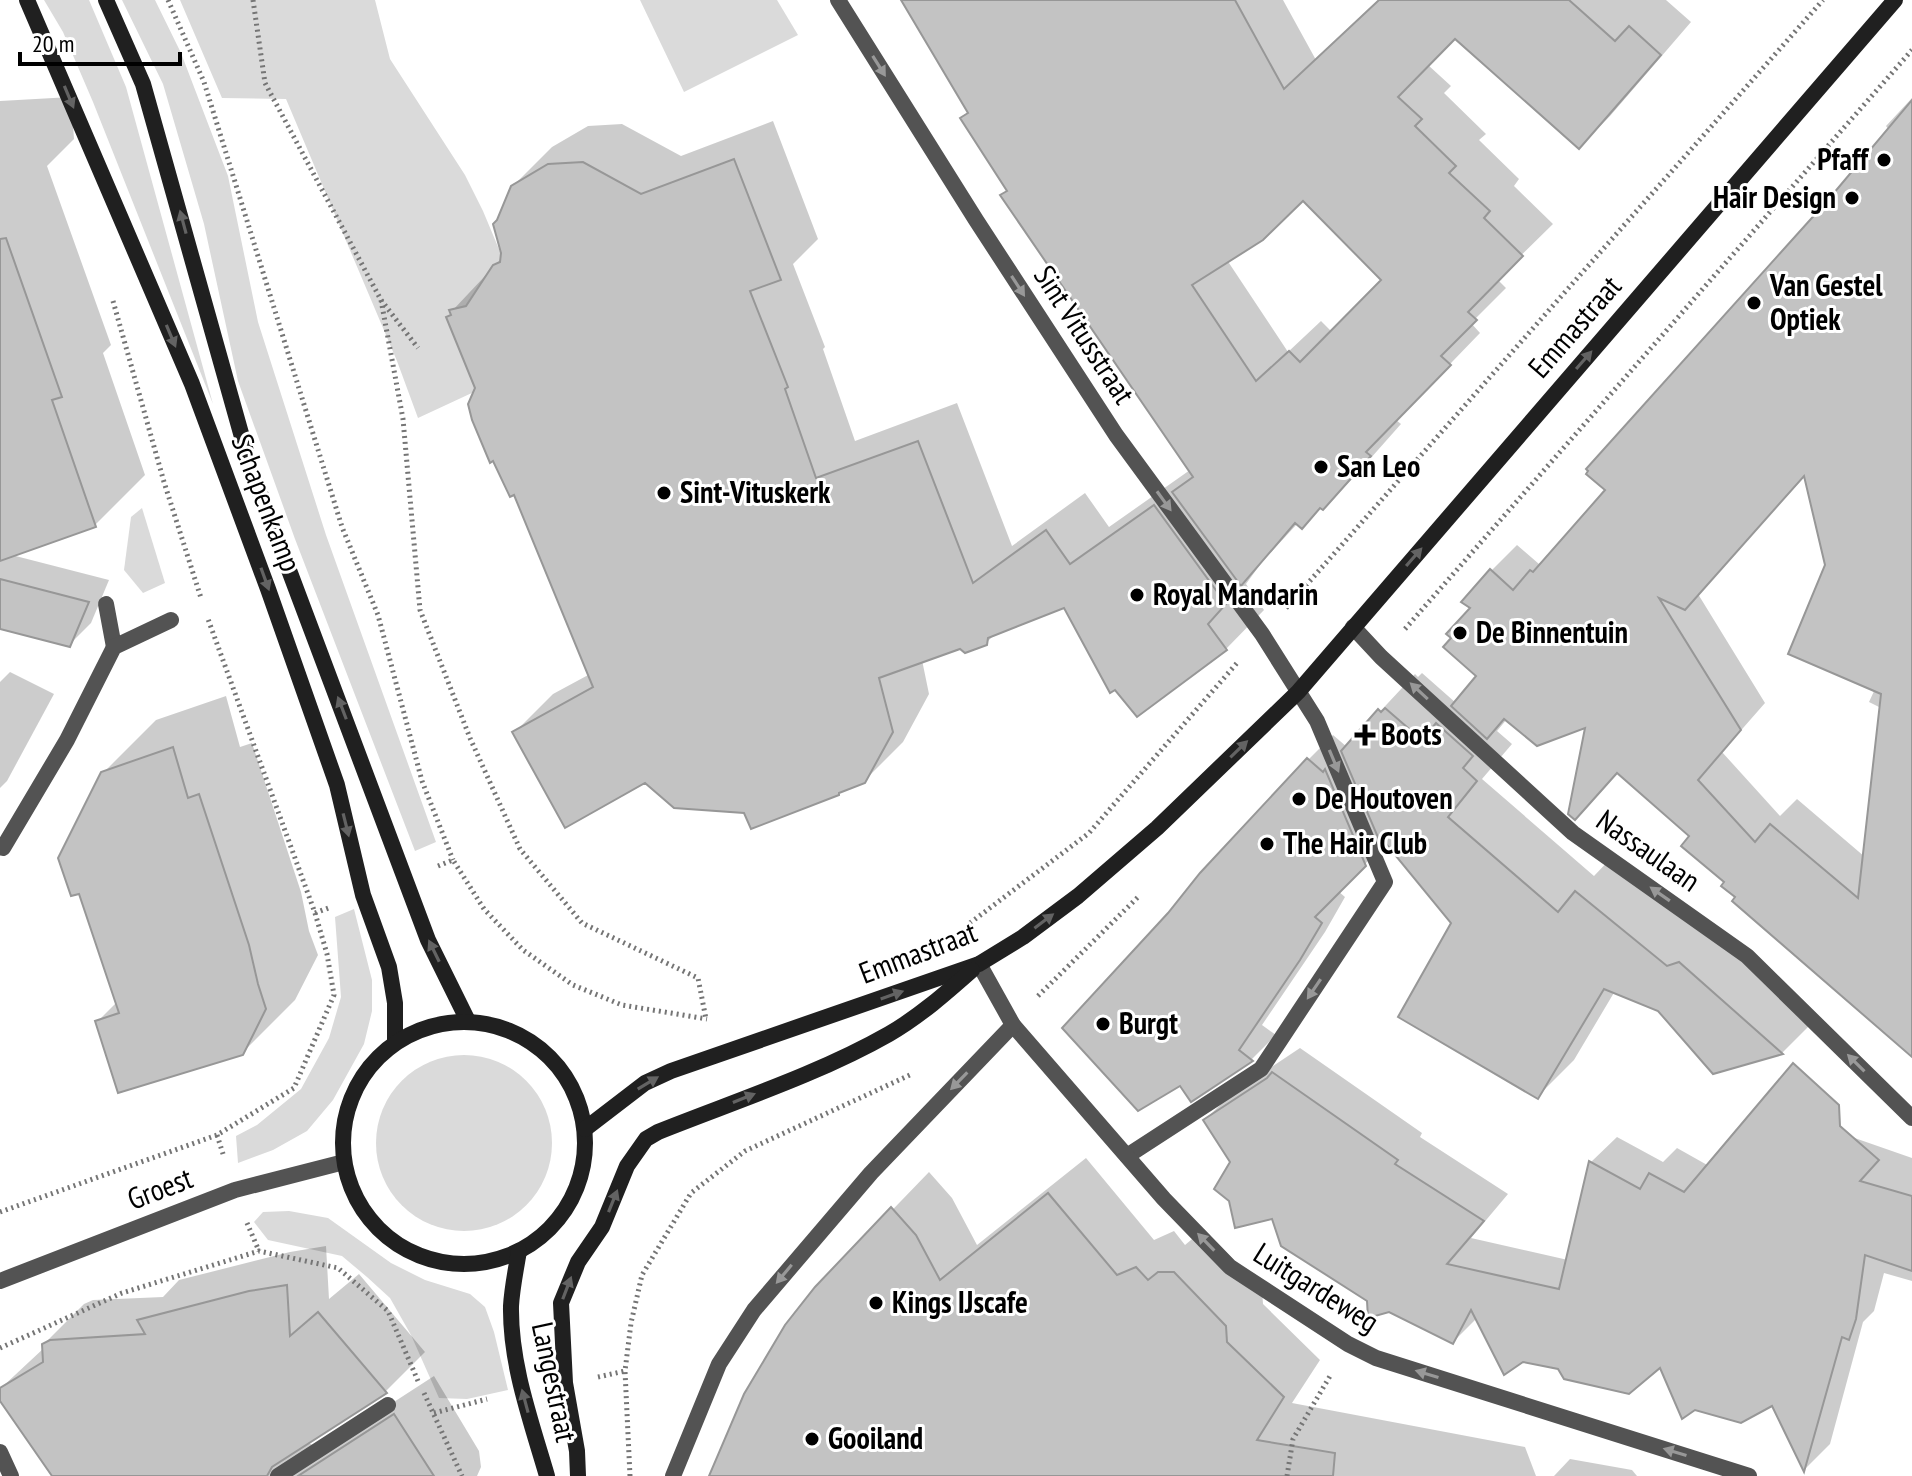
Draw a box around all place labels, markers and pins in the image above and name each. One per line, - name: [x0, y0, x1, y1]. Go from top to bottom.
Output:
- place label: Pfaff: [1817, 139, 1870, 178]
- marker: Pfaff: [1875, 151, 1893, 169]
- place label: Hair Design: [1713, 177, 1836, 216]
- marker: Hair Design: [1843, 189, 1861, 207]
- place label: Van Gestel Optiek: [1769, 265, 1883, 338]
- marker: Van Gestel Optiek: [1745, 294, 1763, 312]
- place label: San Leo: [1337, 446, 1420, 485]
- marker: San Leo: [1312, 458, 1330, 476]
- place label: Sint-Vituskerk: [680, 472, 831, 511]
- marker: Sint-Vituskerk: [655, 484, 673, 502]
- place label: Royal Mandarin: [1153, 574, 1318, 613]
- marker: Royal Mandarin: [1128, 586, 1146, 604]
- place label: De Binnentuin: [1476, 612, 1628, 651]
- marker: De Binnentuin: [1451, 624, 1469, 642]
- place label: Boots: [1381, 714, 1442, 753]
- marker: Boots: [1356, 726, 1374, 744]
- place label: De Houtoven: [1315, 778, 1453, 817]
- marker: De Houtoven: [1290, 790, 1308, 808]
- place label: The Hair Club: [1283, 823, 1427, 862]
- marker: The Hair Club: [1258, 835, 1276, 853]
- place label: Burgt: [1119, 1003, 1178, 1042]
- marker: Burgt: [1094, 1015, 1112, 1033]
- place label: Kings IJscafe: [892, 1282, 1028, 1321]
- marker: Kings IJscafe: [867, 1294, 885, 1312]
- place label: Gooiland: [828, 1418, 923, 1457]
- marker: Gooiland: [803, 1430, 821, 1448]

